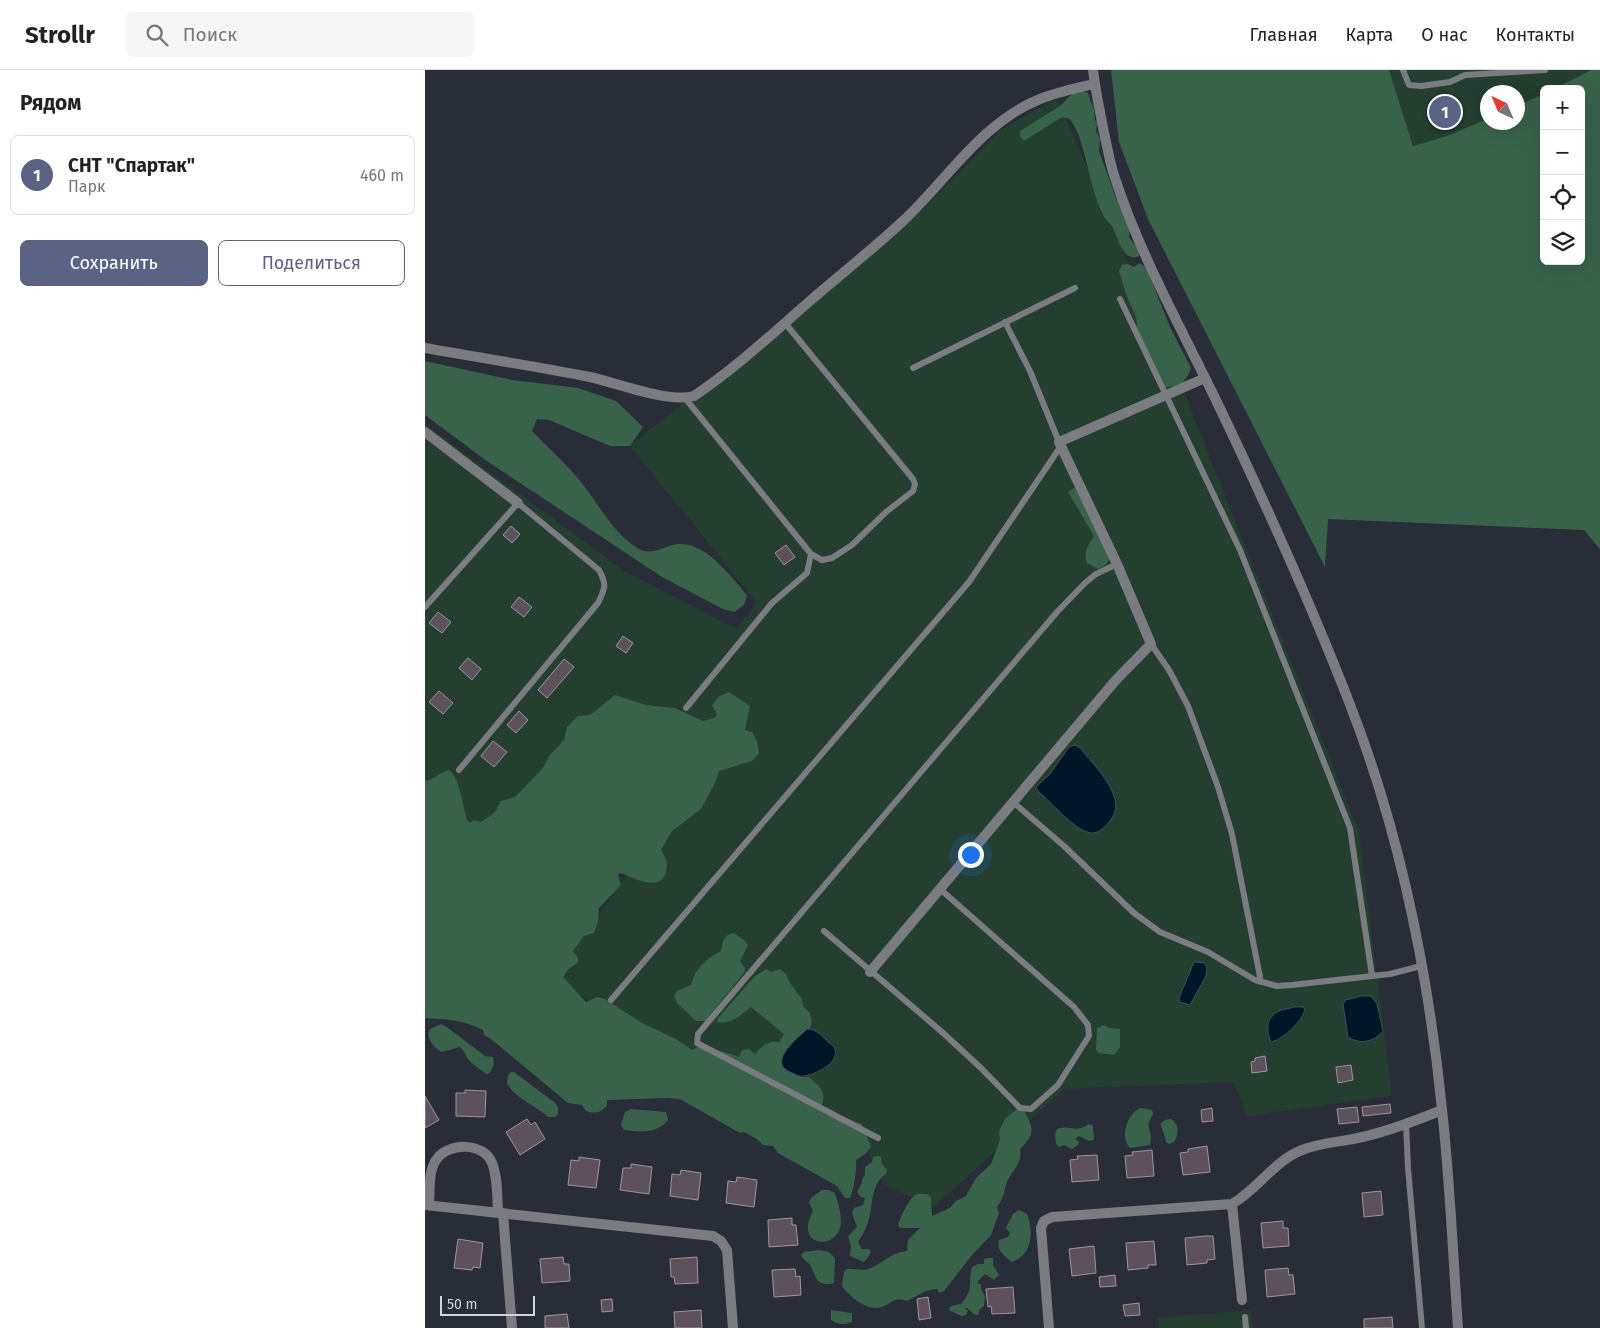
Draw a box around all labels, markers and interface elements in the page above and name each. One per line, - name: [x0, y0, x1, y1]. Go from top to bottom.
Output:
- search box: [125, 12, 475, 57]
- text: Strollr: [25, 21, 95, 49]
- icon: search: [143, 21, 171, 49]
- text: Поиск: [183, 23, 237, 46]
- text: Главная: [1250, 24, 1318, 46]
- text: Карта: [1346, 24, 1393, 46]
- text: О нас: [1421, 24, 1468, 46]
- text: Контакты: [1496, 24, 1575, 46]
- north arrow: [1480, 85, 1525, 130]
- map controls: [1540, 85, 1585, 265]
- button: +: [1540, 85, 1585, 130]
- text: Рядом: [20, 90, 81, 116]
- pin: 1: [1429, 93, 1461, 131]
- button: −: [1540, 130, 1585, 175]
- text: СНТ "Спартак": [68, 154, 195, 177]
- text: 1: [33, 166, 41, 185]
- text: 460 m: [360, 166, 404, 185]
- button: locate: [1540, 175, 1585, 220]
- text: Парк: [68, 177, 105, 196]
- button: layers: [1540, 220, 1585, 265]
- button: Сохранить: [20, 240, 208, 286]
- button: Поделиться: [218, 240, 405, 286]
- your location: [958, 842, 984, 868]
- scale bar: [440, 1293, 535, 1316]
- text: 50 m: [447, 1296, 478, 1313]

